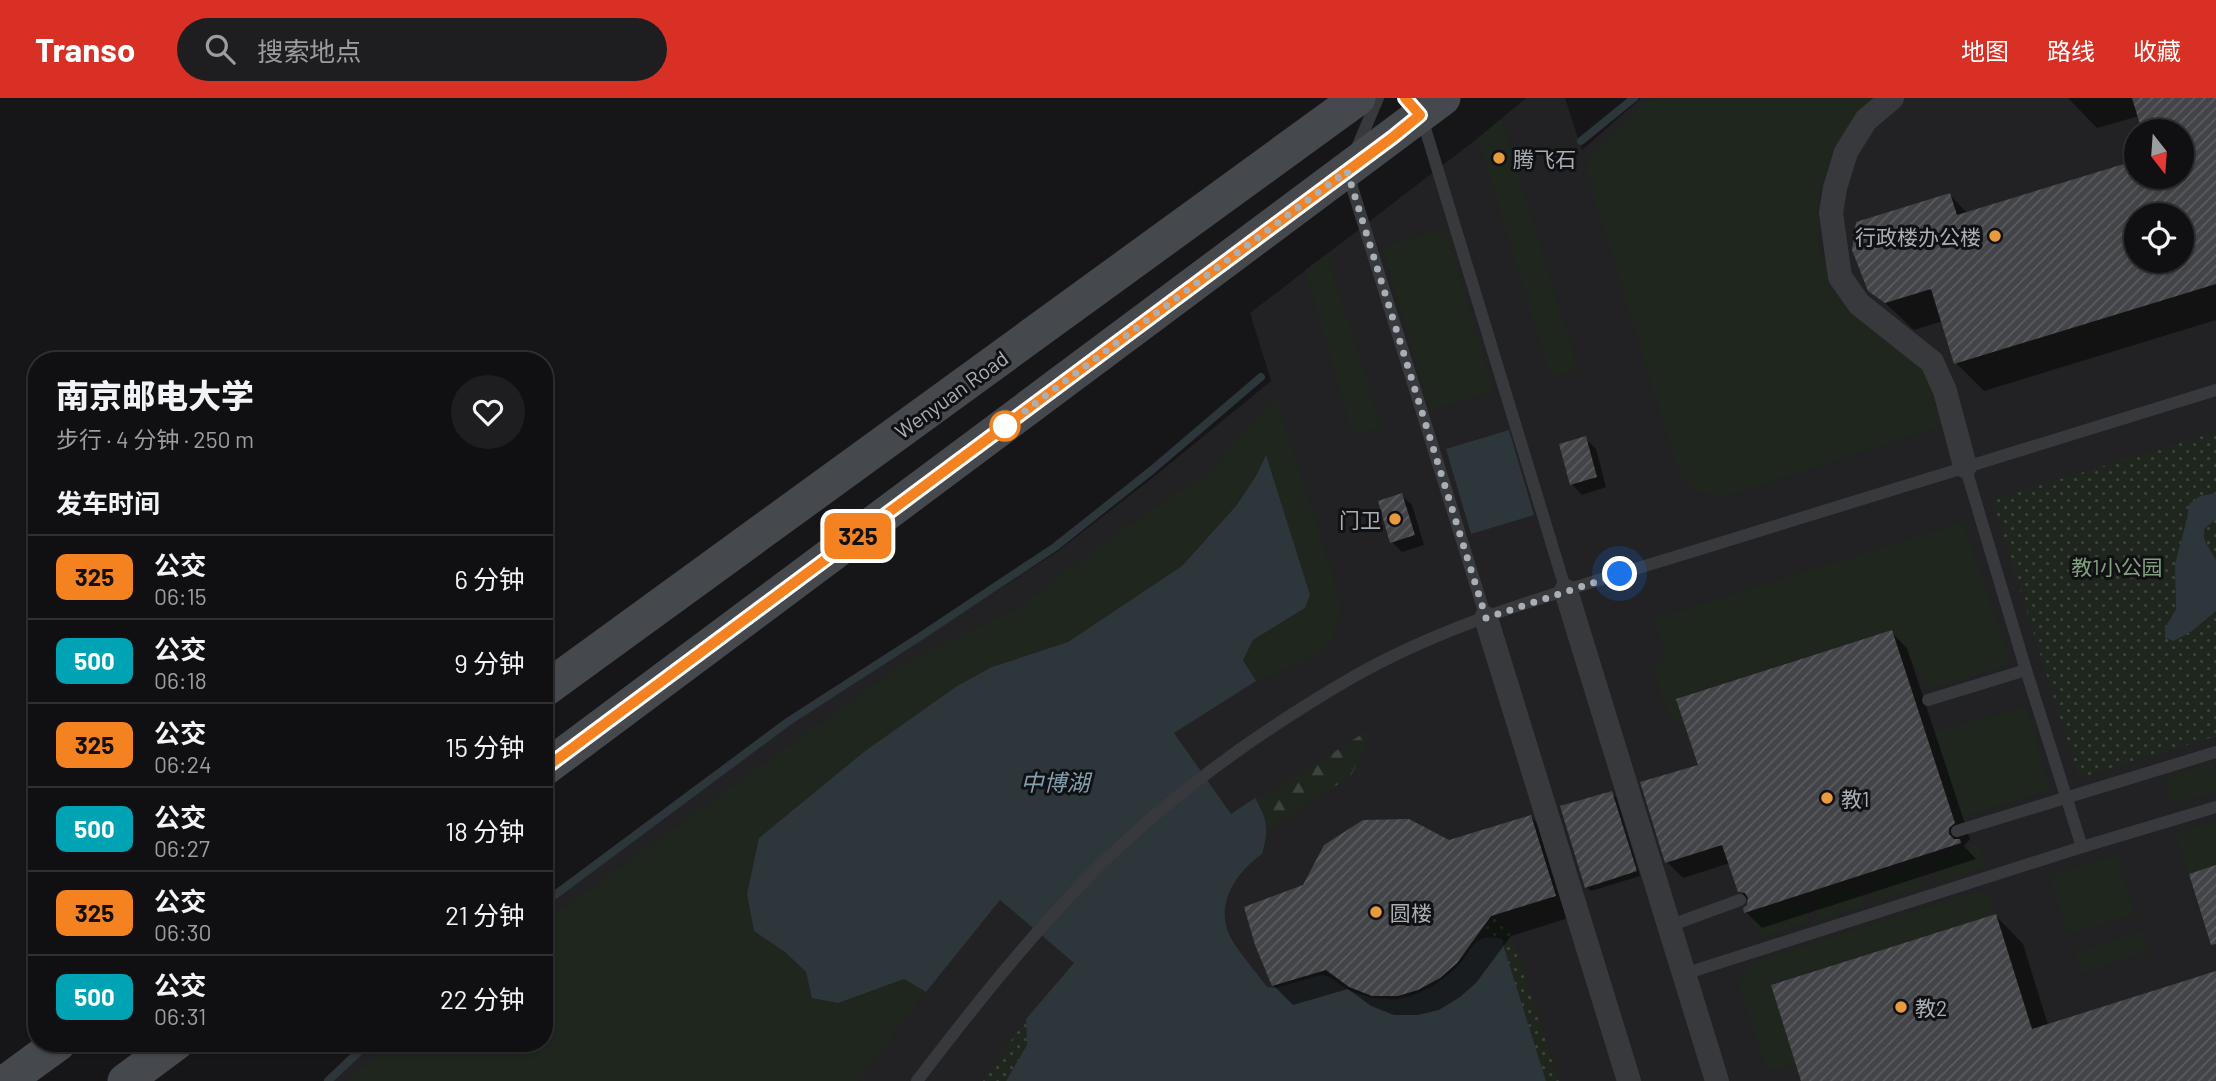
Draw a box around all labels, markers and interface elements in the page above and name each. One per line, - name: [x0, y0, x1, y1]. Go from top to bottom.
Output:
- search box: [177, 18, 667, 81]
- text: Transo: [35, 29, 135, 69]
- icon: search: [201, 30, 239, 68]
- text: 搜索地点: [257, 35, 361, 66]
- text: 地图: [1961, 36, 2009, 65]
- text: 路线: [2047, 36, 2095, 65]
- text: 收藏: [2133, 36, 2181, 65]
- north arrow: [2124, 119, 2194, 189]
- map controls: [2124, 119, 2194, 273]
- place label: 腾飞石: [1513, 146, 1576, 171]
- marker: 腾飞石: [1491, 150, 1507, 166]
- button: locate: [2124, 203, 2194, 273]
- place label: 行政楼办公楼: [1855, 224, 1981, 249]
- marker: 行政楼办公楼: [1987, 228, 2003, 244]
- street label: Wenyuan Road: [890, 345, 1012, 443]
- text: 南京邮电大学: [56, 375, 254, 415]
- button: heart: [451, 375, 525, 449]
- unlabelled marker: [990, 411, 1020, 441]
- text: 步行 · 4 分钟 · 250 m: [56, 425, 254, 453]
- text: 发车时间: [56, 487, 160, 518]
- place label: 门卫: [1339, 507, 1381, 532]
- marker: 门卫: [1387, 511, 1403, 527]
- line badge: 325: [818, 513, 898, 559]
- text: 325: [838, 521, 878, 550]
- text: 公交: [154, 549, 206, 580]
- park label: 教1小公园: [2071, 554, 2163, 579]
- your location: [1602, 556, 1637, 591]
- text: 325: [75, 562, 114, 591]
- text: 6 分钟: [454, 563, 525, 594]
- text: 06:15: [154, 582, 207, 610]
- text: 公交: [154, 633, 206, 664]
- text: 500: [74, 646, 115, 675]
- text: 9 分钟: [454, 647, 525, 678]
- text: 06:18: [154, 666, 207, 694]
- text: 公交: [154, 717, 206, 748]
- text: 325: [75, 730, 114, 759]
- text: 15 分钟: [445, 731, 525, 762]
- text: 06:24: [154, 750, 212, 778]
- water label: 中博湖: [1021, 768, 1093, 796]
- place label: 教1: [1841, 786, 1869, 811]
- marker: 教1: [1819, 790, 1835, 806]
- text: 公交: [154, 801, 206, 832]
- text: 500: [74, 814, 115, 843]
- text: 18 分钟: [445, 815, 525, 846]
- text: 06:27: [154, 834, 210, 862]
- text: 公交: [154, 885, 206, 916]
- text: 325: [75, 898, 114, 927]
- text: 21 分钟: [445, 899, 525, 930]
- place label: 圆楼: [1390, 900, 1432, 925]
- marker: 圆楼: [1368, 904, 1384, 920]
- text: 06:30: [154, 918, 211, 946]
- text: 公交: [154, 969, 206, 1000]
- text: 500: [74, 982, 115, 1011]
- text: 22 分钟: [440, 983, 525, 1014]
- place label: 教2: [1915, 995, 1947, 1020]
- marker: 教2: [1893, 999, 1909, 1015]
- text: 06:31: [154, 1002, 206, 1030]

